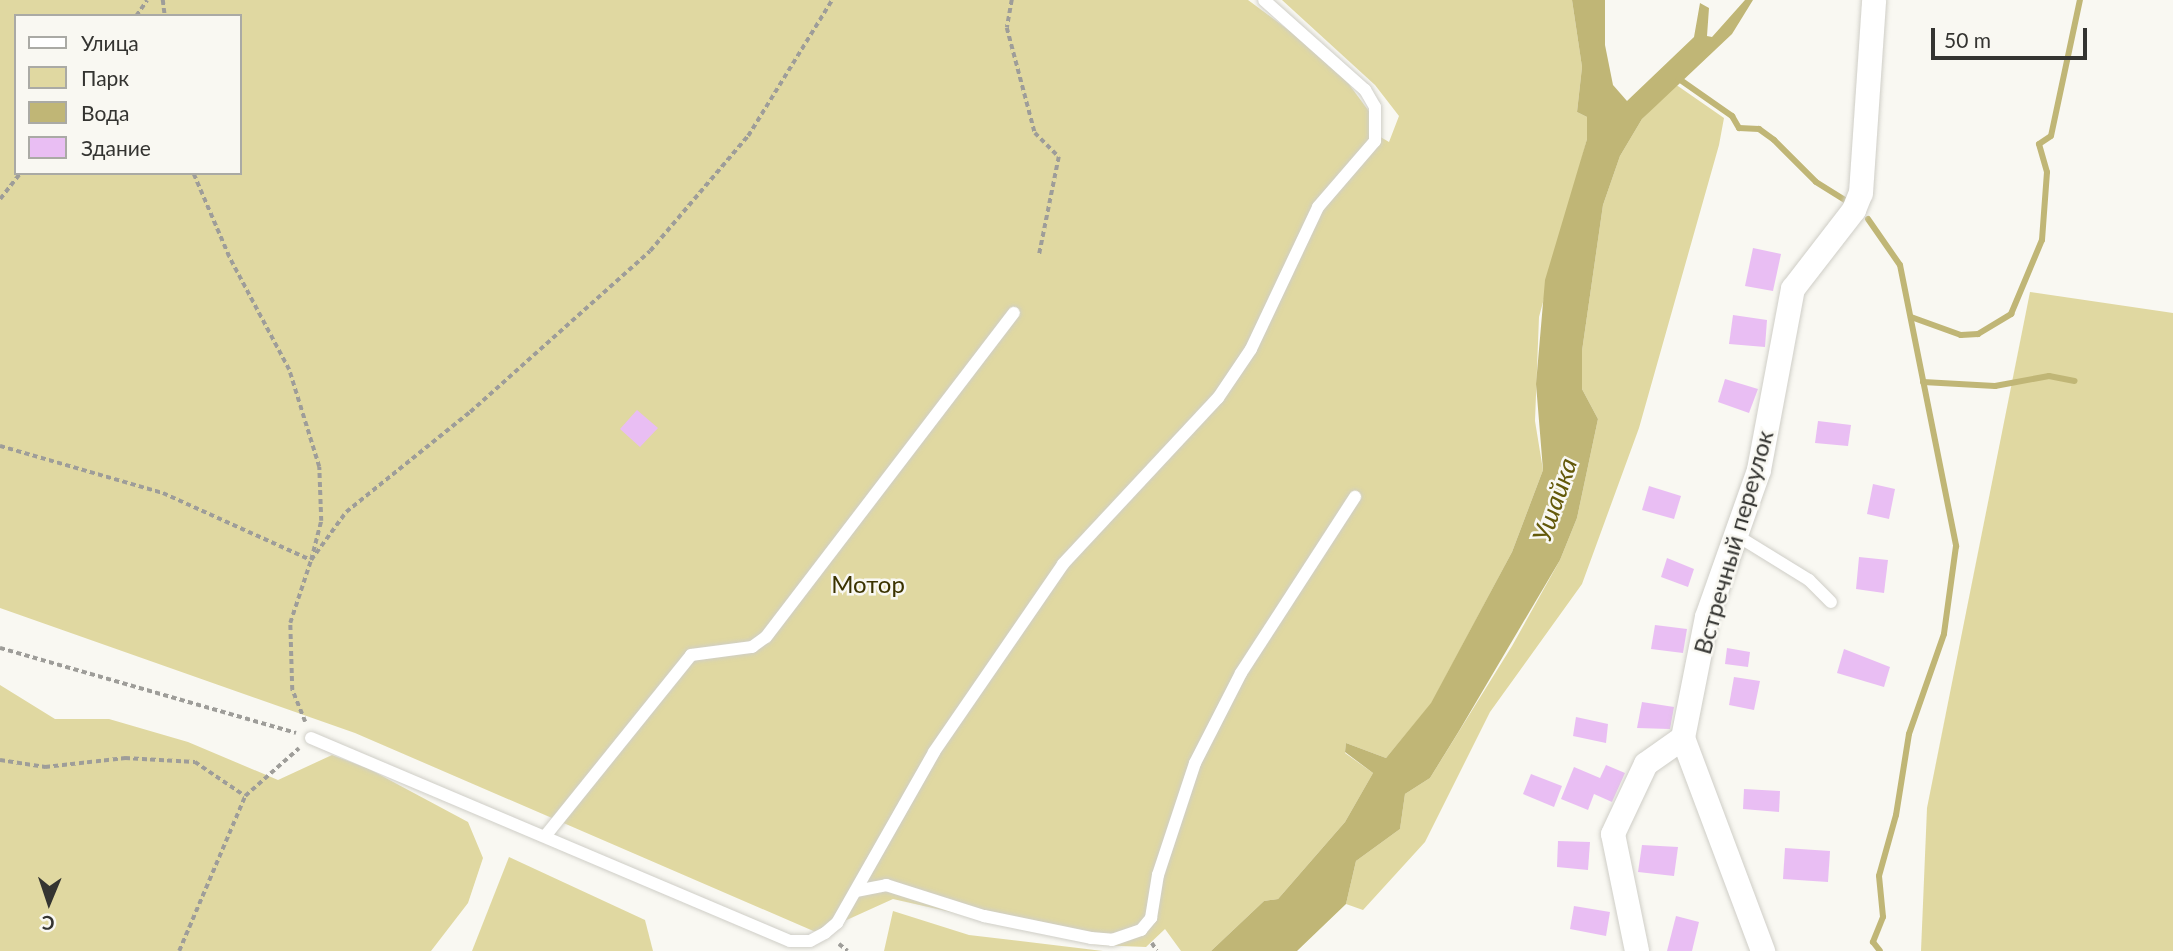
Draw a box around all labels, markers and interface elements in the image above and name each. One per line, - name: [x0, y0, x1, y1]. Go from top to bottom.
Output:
- legend: [14, 14, 242, 175]
- scale bar: [1935, 14, 2091, 58]
- text: 50 m: [1944, 27, 1991, 52]
- text: Улица: [81, 30, 139, 55]
- text: Парк: [81, 65, 129, 90]
- text: Вода: [81, 100, 129, 125]
- text: Здание: [81, 135, 151, 160]
- street label: Встречный переулок: [1687, 427, 1779, 657]
- water label: Ушайка: [1526, 454, 1584, 546]
- park label: Мотор: [831, 570, 905, 598]
- north arrow: [14, 867, 84, 937]
- text: С: [42, 912, 55, 935]

